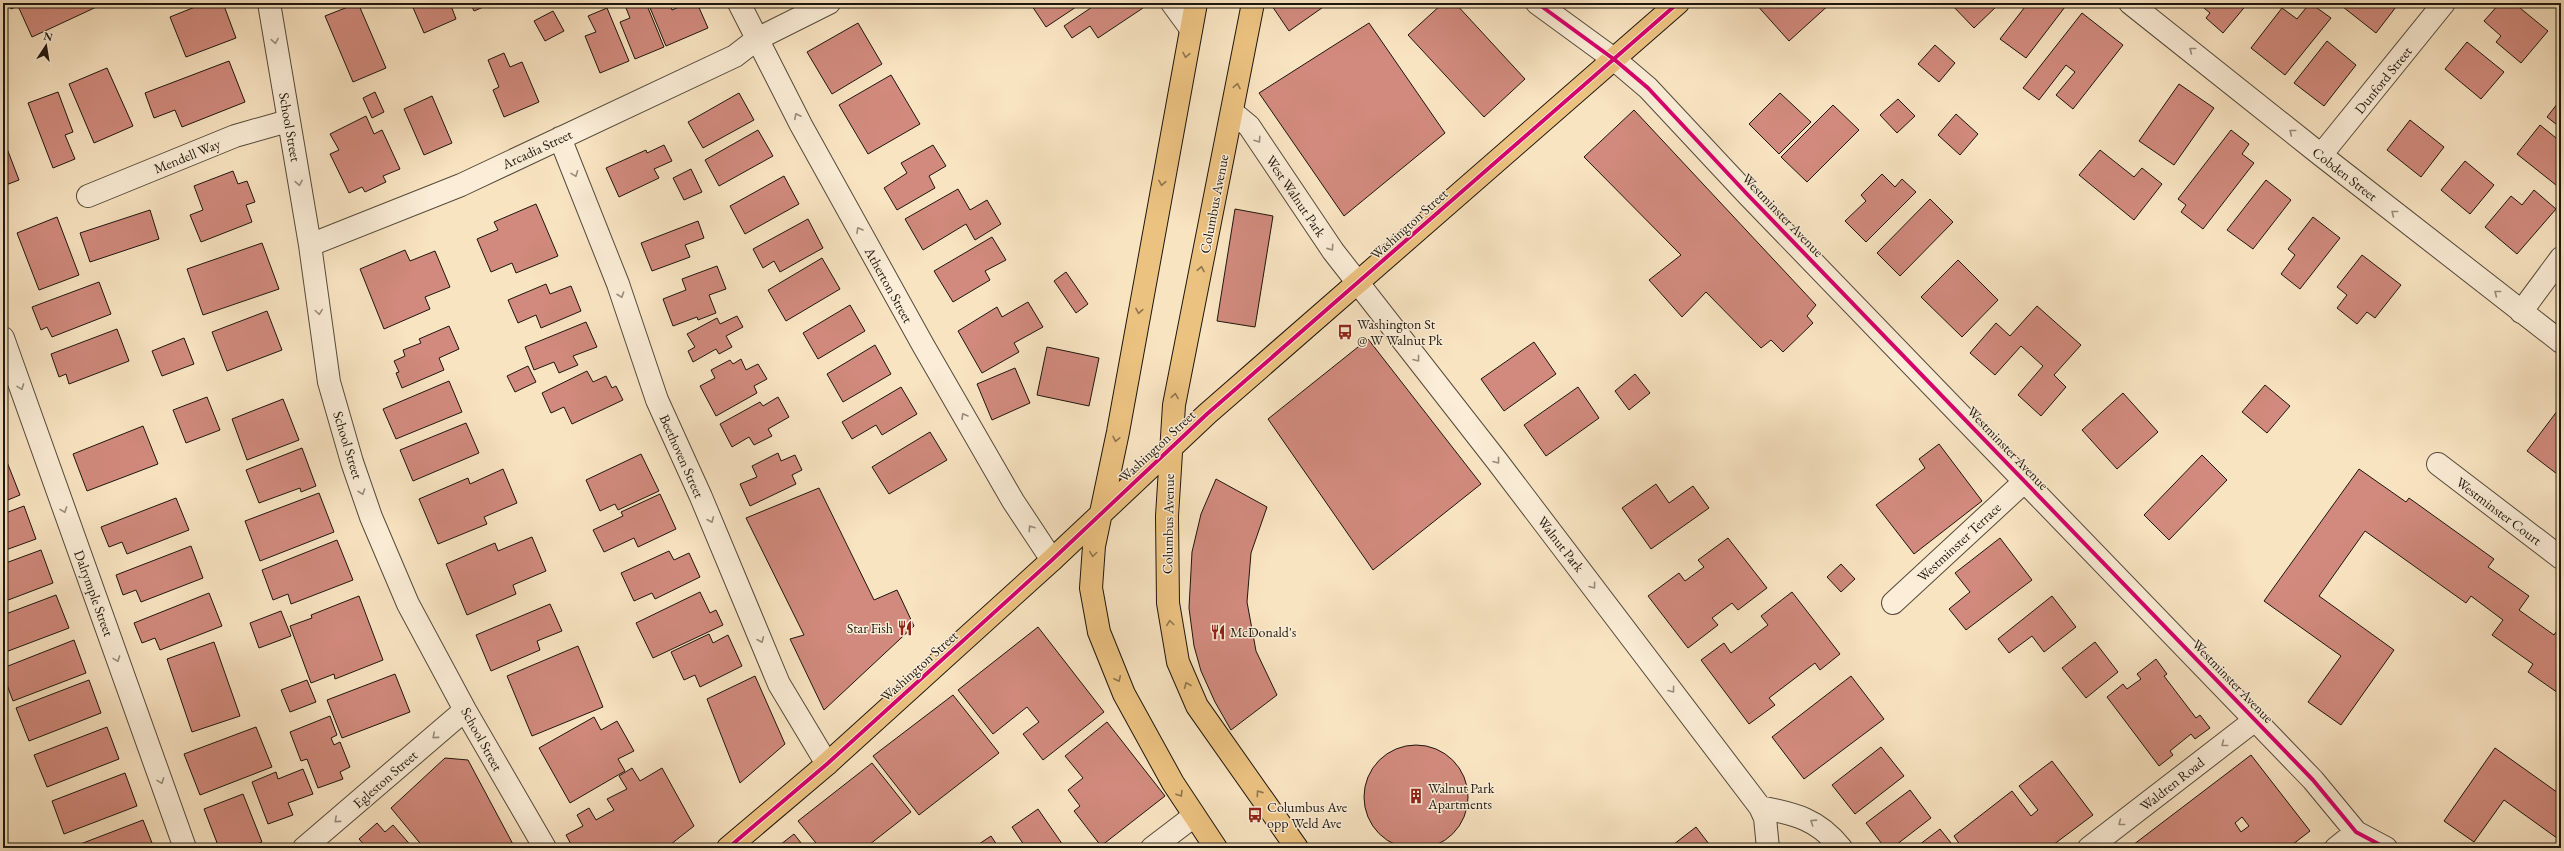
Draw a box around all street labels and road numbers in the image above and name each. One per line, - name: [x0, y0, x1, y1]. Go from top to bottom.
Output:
- street label: Dunford Street: [2350, 42, 2416, 117]
- street label: School Street: [275, 91, 305, 164]
- street label: Arcadia Street: [498, 125, 575, 173]
- street label: Mendell Way: [151, 134, 224, 178]
- street label: Cobden Street: [2309, 143, 2382, 205]
- street label: Columbus Avenue: [1196, 152, 1233, 255]
- street label: West Walnut Park: [1262, 152, 1330, 241]
- street label: Westminster Avenue: [1738, 169, 1828, 261]
- street label: Washington Street: [1367, 184, 1452, 263]
- street label: Atherton Street: [860, 243, 917, 326]
- street label: Westminster Avenue: [1963, 402, 2053, 494]
- street label: Washington Street: [1115, 406, 1199, 486]
- street label: School Street: [329, 409, 367, 482]
- street label: Beethoven Street: [656, 411, 709, 501]
- street label: Columbus Avenue: [1158, 473, 1178, 574]
- street label: Westminster Court: [2453, 473, 2546, 549]
- street label: Westminster Terrace: [1913, 498, 2005, 586]
- street label: Walnut Park: [1534, 512, 1589, 576]
- street label: Dalrymple Street: [70, 547, 118, 639]
- street label: Washington Street: [877, 626, 962, 705]
- street label: Westminster Avenue: [2188, 635, 2278, 727]
- street label: School Street: [457, 704, 507, 774]
- street label: Egleston Street: [349, 746, 421, 812]
- street label: Waldren Road: [2136, 753, 2209, 815]

